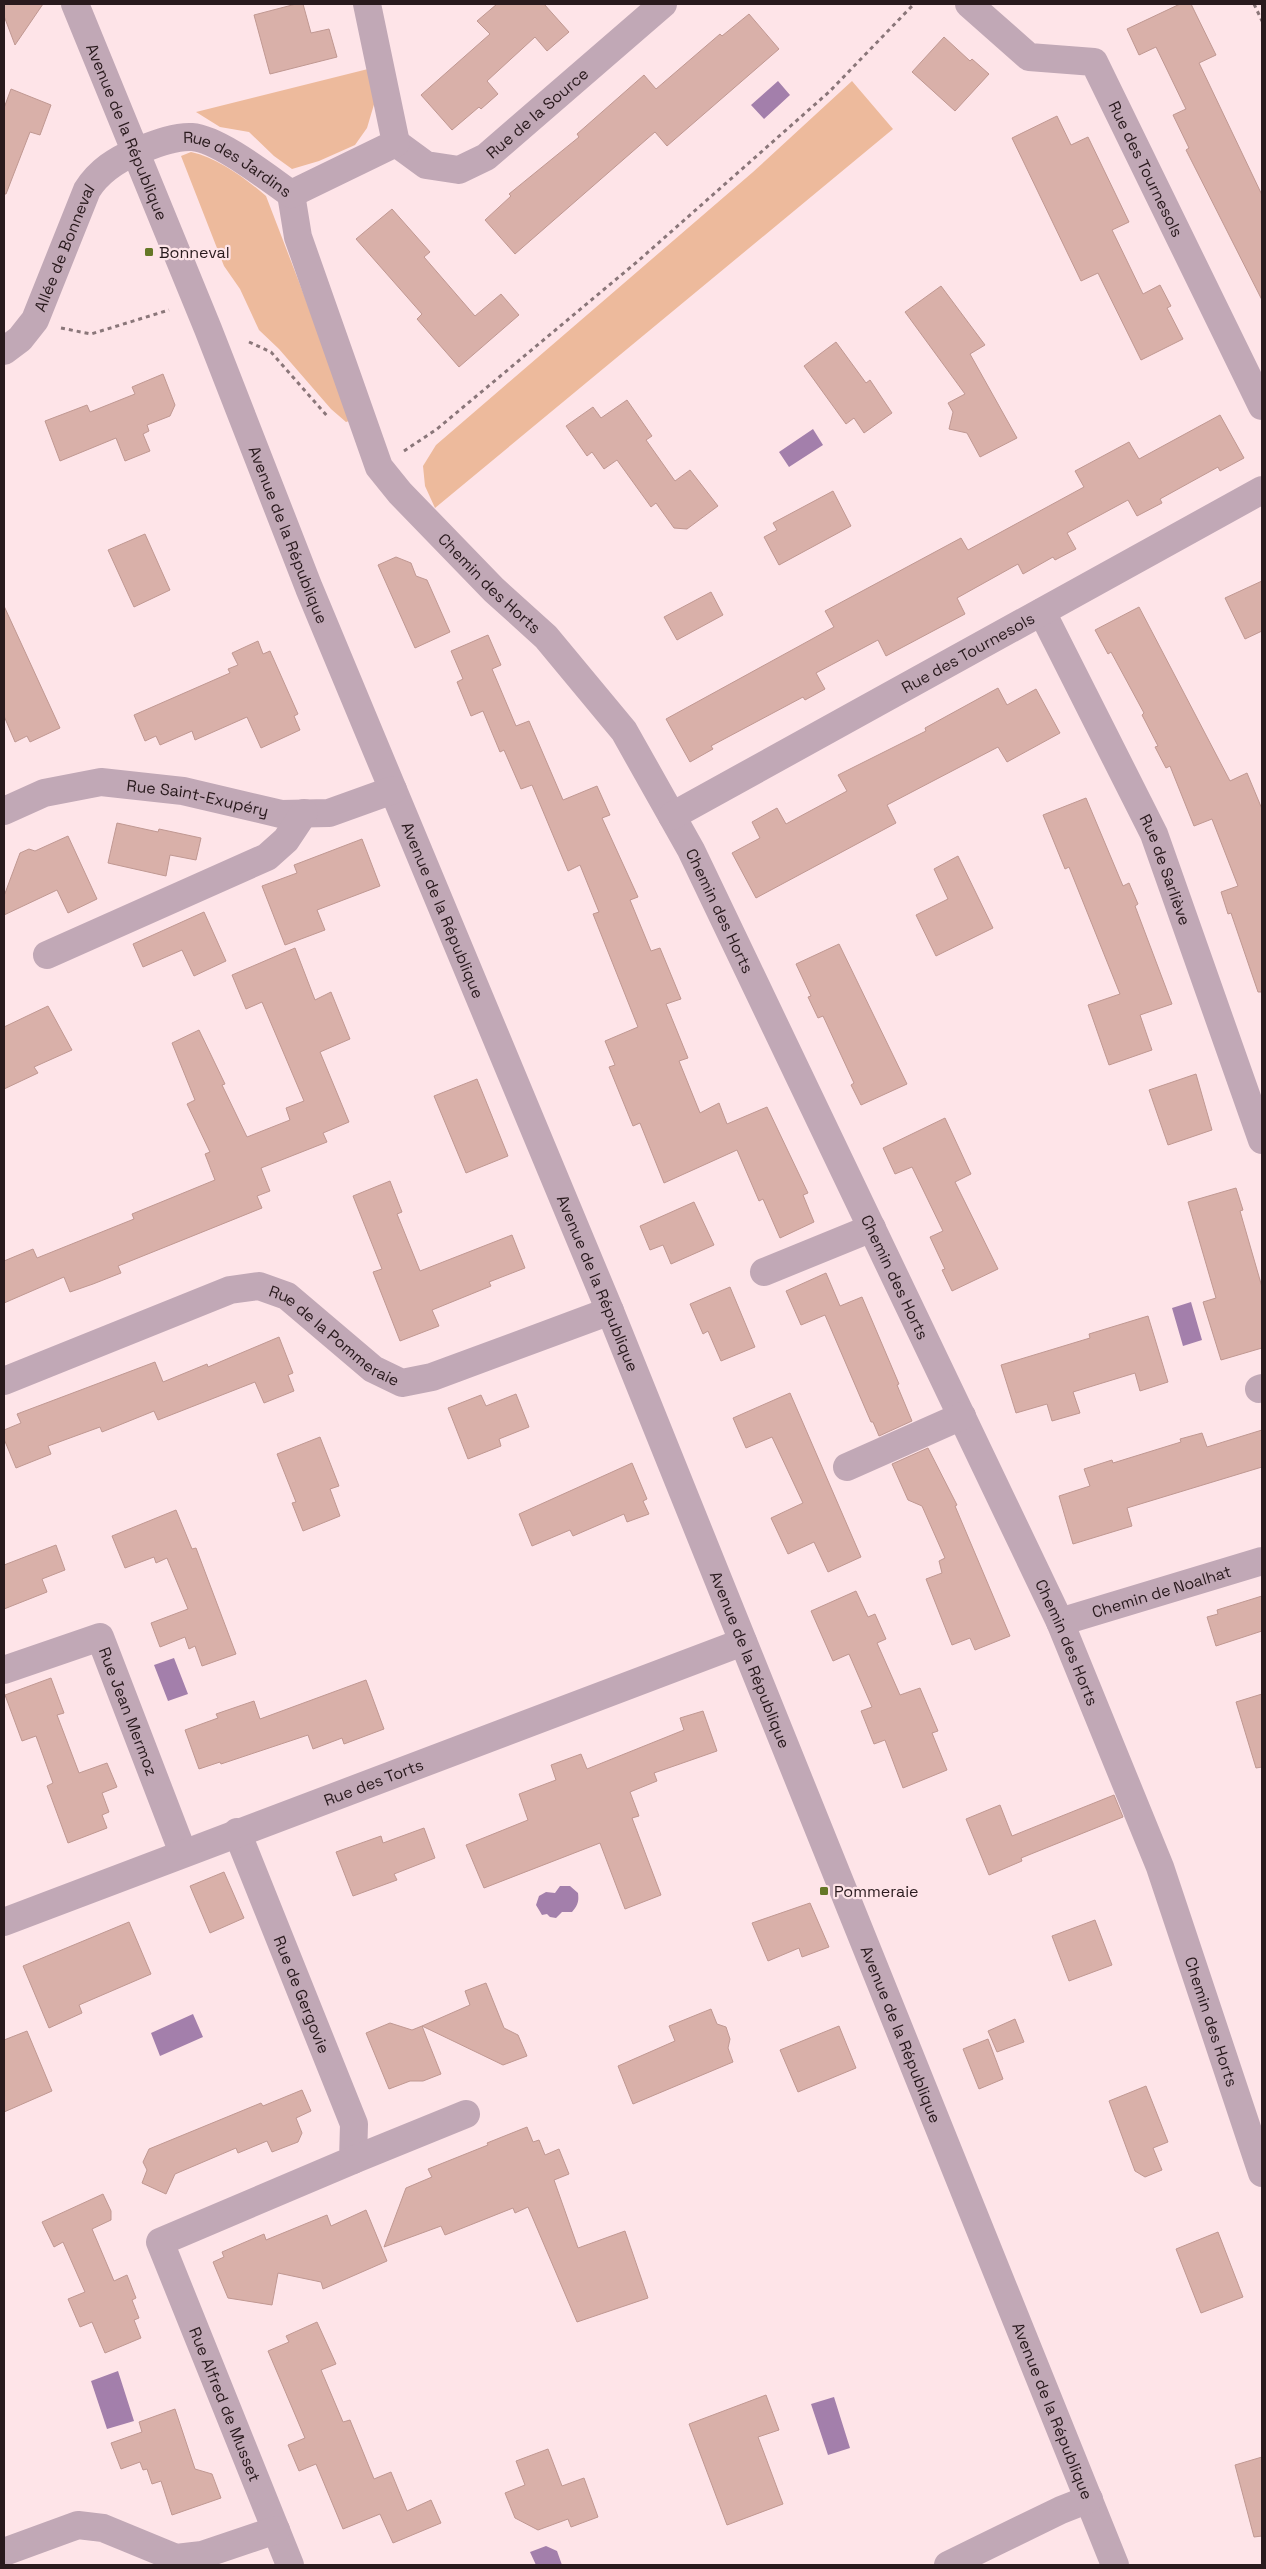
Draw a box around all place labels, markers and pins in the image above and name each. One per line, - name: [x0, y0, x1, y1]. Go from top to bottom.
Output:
- place label: Bonneval: [159, 242, 230, 263]
- marker: Bonneval: [143, 246, 155, 258]
- place label: Pommeraie: [834, 1881, 919, 1902]
- marker: Pommeraie: [818, 1885, 830, 1897]

